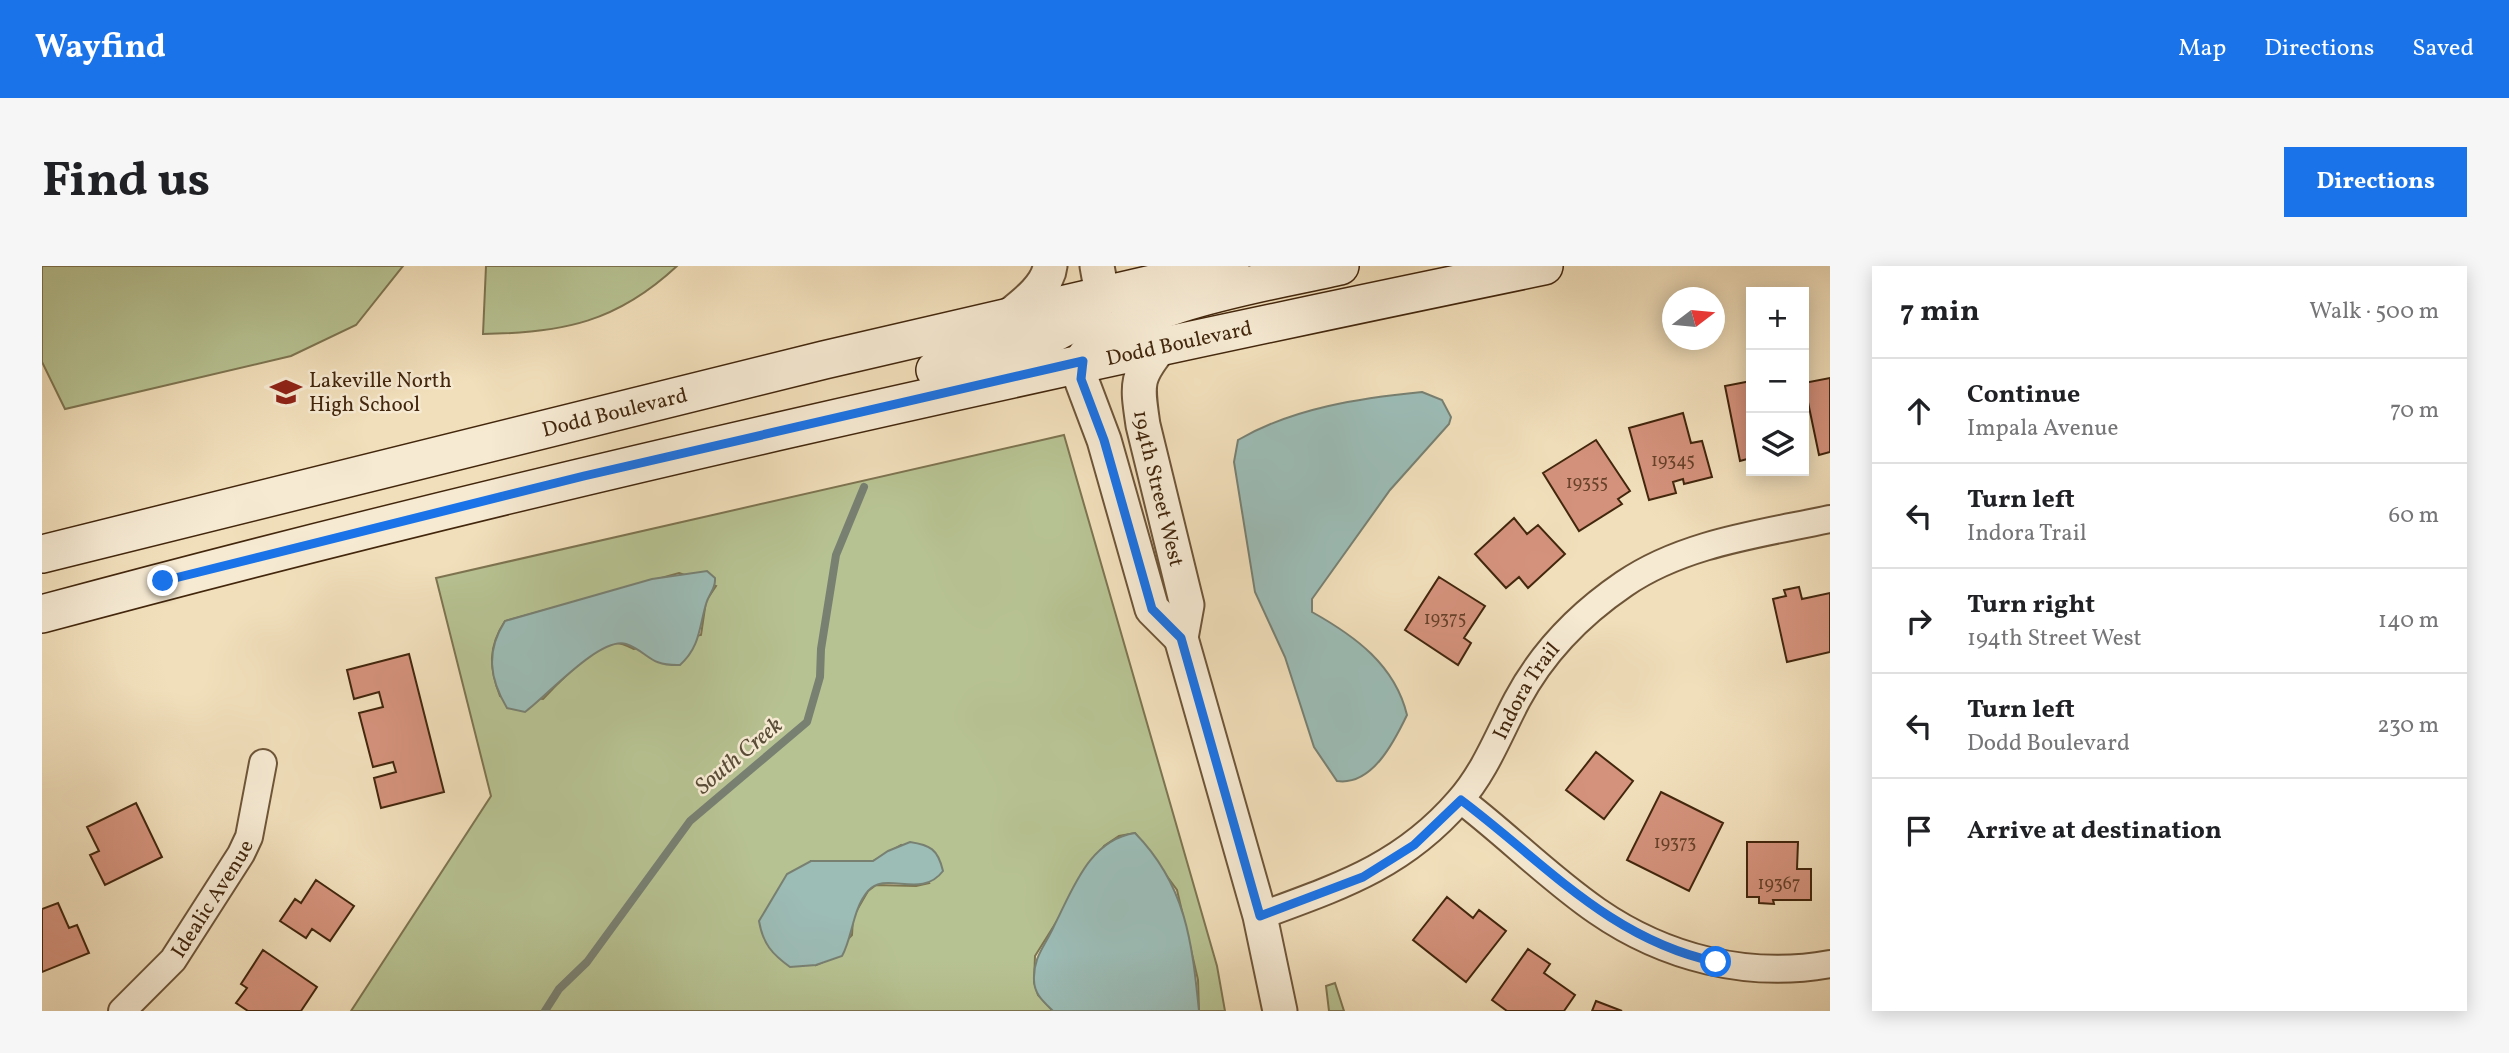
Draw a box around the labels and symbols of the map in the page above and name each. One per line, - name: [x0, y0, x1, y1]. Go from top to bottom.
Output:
- north arrow: [1662, 287, 1725, 350]
- street label: Dodd Boulevard: [1103, 314, 1255, 374]
- place label: Lakeville North High School: [309, 367, 452, 420]
- school or university icon: Lakeville North High School: [269, 375, 303, 409]
- street label: Dodd Boulevard: [539, 381, 691, 445]
- street label: 194th Street West: [1125, 408, 1190, 570]
- house number: 19345: [1651, 449, 1695, 474]
- house number: 19355: [1566, 471, 1608, 496]
- route end: [147, 565, 178, 596]
- house number: 19375: [1424, 607, 1466, 632]
- street label: Indora Trail: [1487, 637, 1567, 745]
- water label: South Creek: [689, 710, 790, 803]
- house number: 19373: [1654, 831, 1696, 856]
- street label: Idealic Avenue: [165, 836, 262, 964]
- house number: 19367: [1757, 872, 1801, 897]
- route start: [1700, 946, 1731, 977]

